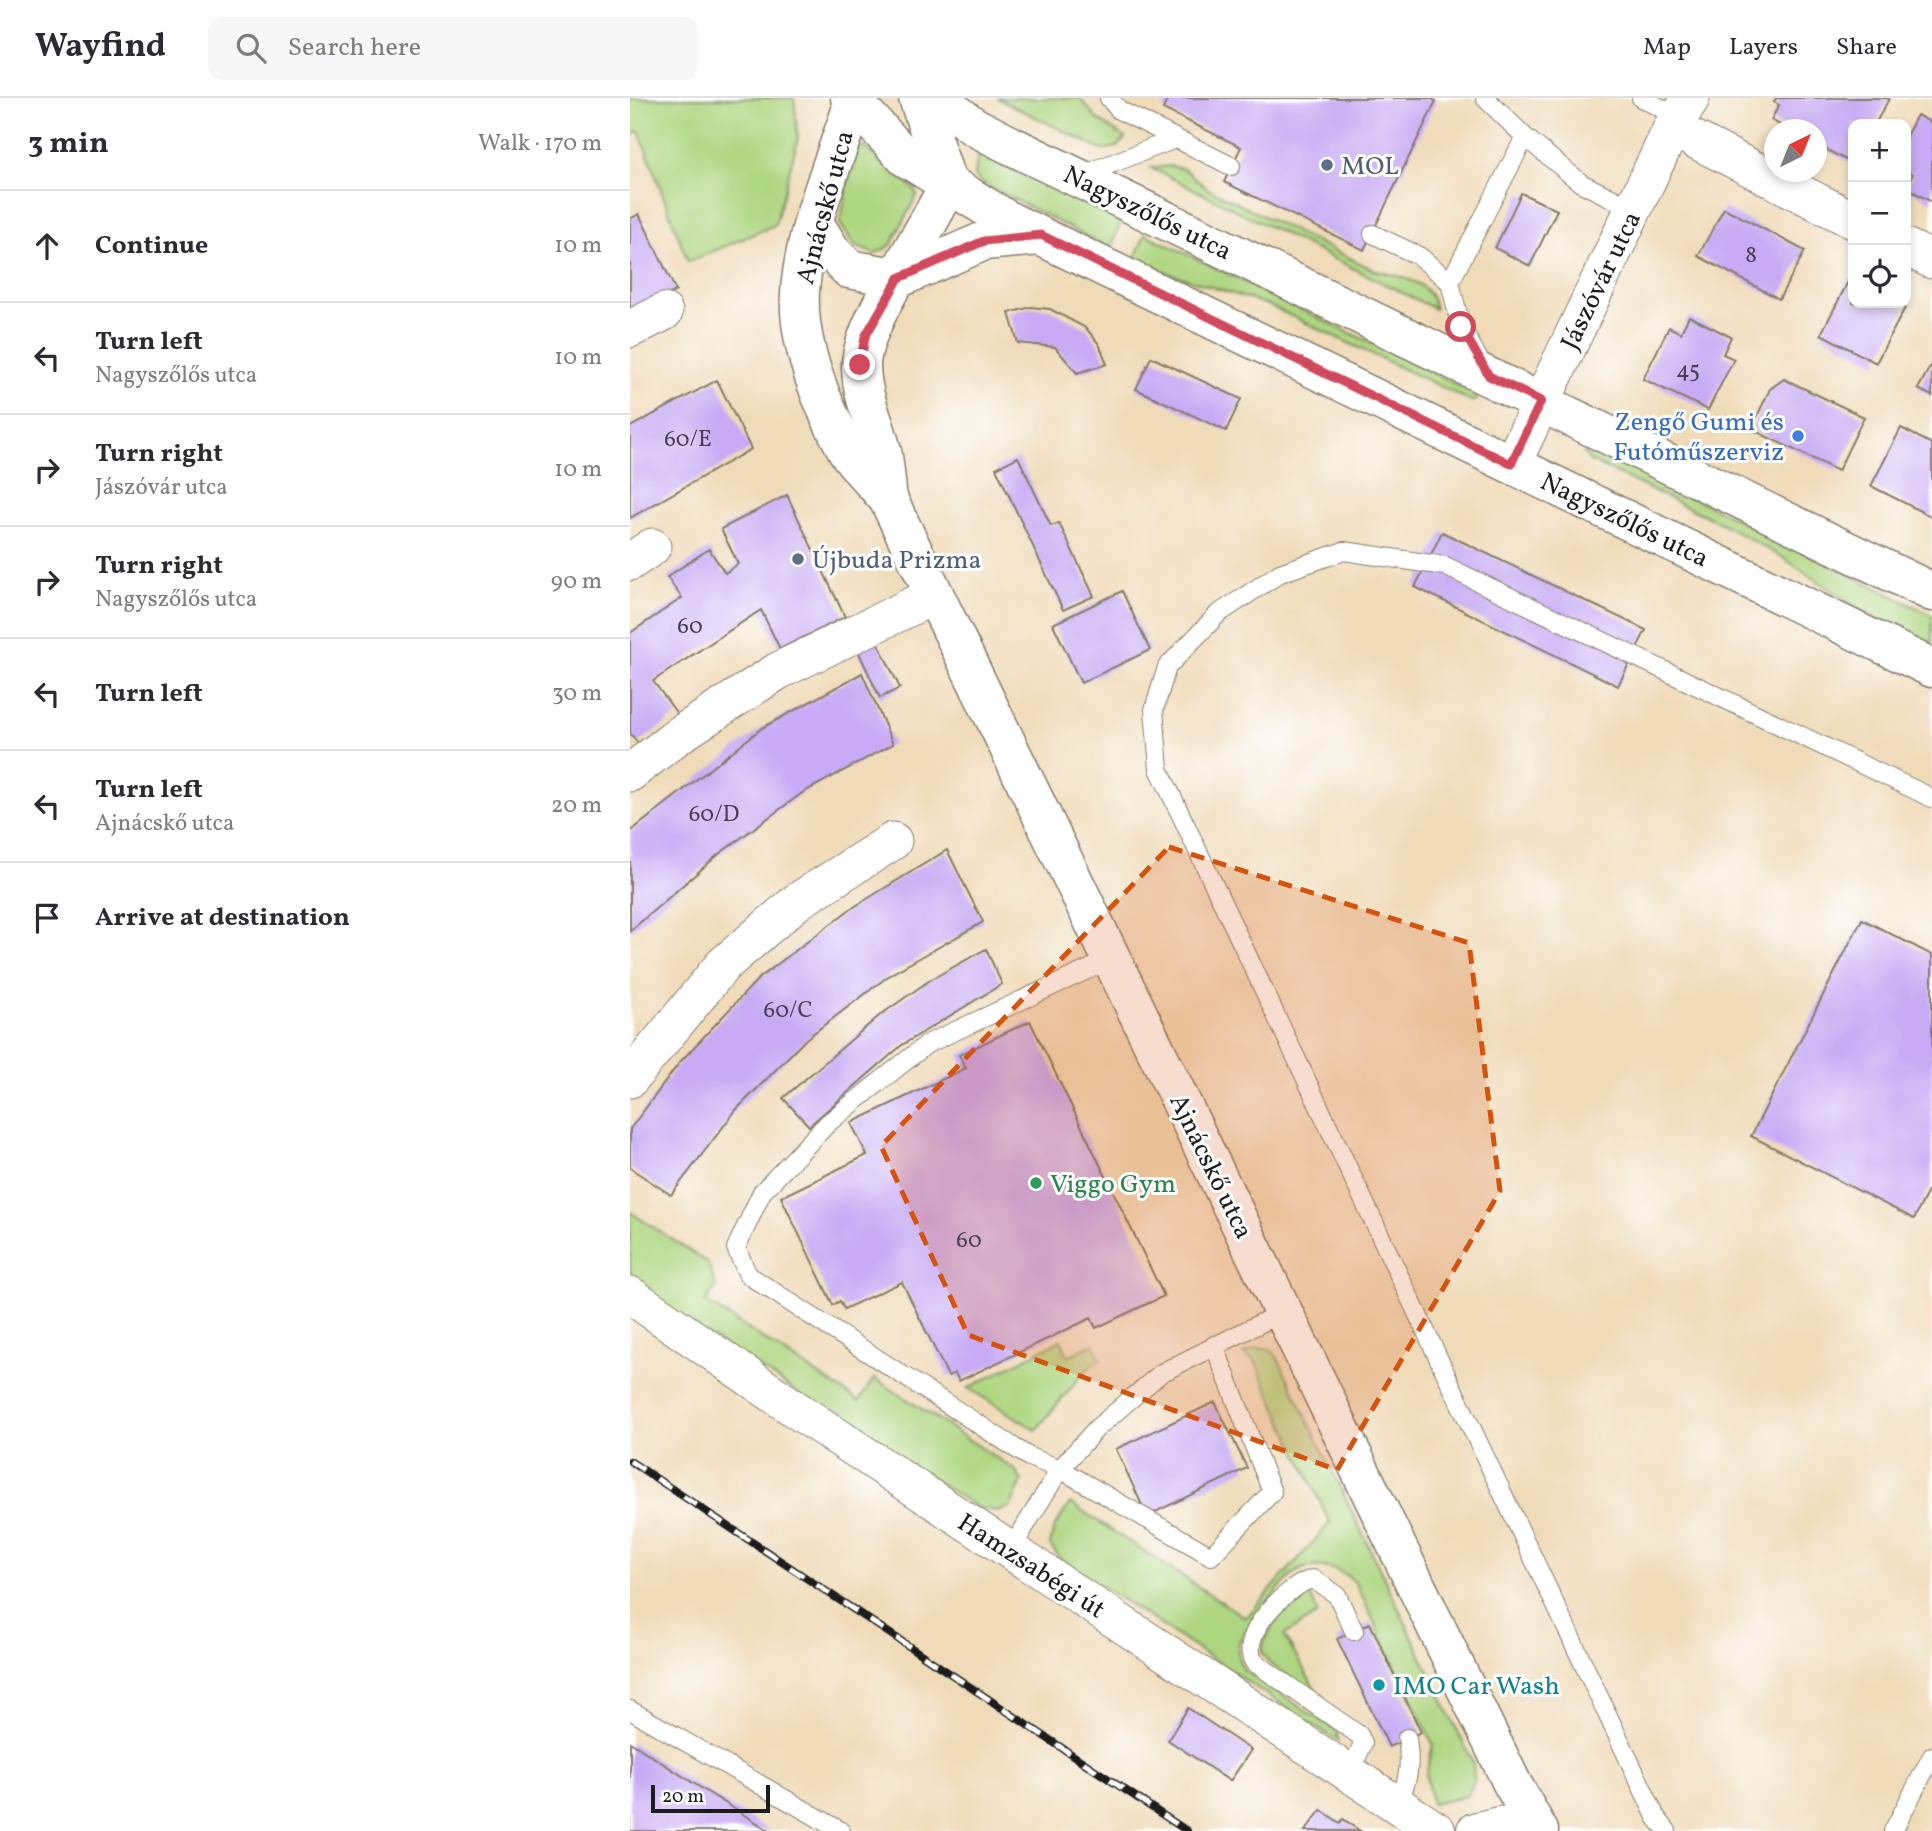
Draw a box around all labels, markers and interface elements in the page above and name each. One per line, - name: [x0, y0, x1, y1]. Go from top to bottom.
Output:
- search box: [208, 17, 698, 80]
- text: Wayfind: [35, 25, 166, 71]
- icon: search: [232, 29, 270, 67]
- text: Search here: [288, 30, 421, 66]
- text: Map: [1643, 31, 1691, 65]
- text: Layers: [1729, 31, 1798, 65]
- text: Share: [1836, 31, 1897, 65]
- north arrow: [1764, 119, 1827, 182]
- map controls: [1848, 119, 1911, 308]
- button: +: [1848, 119, 1911, 182]
- text: 3 min: [28, 123, 109, 165]
- street label: Ajnácskő utca: [788, 127, 864, 288]
- text: Walk · 170 m: [478, 128, 602, 160]
- place label: MOL: [1341, 149, 1399, 185]
- street label: Nagyszőlős utca: [1057, 157, 1237, 270]
- marker: MOL: [1319, 157, 1335, 173]
- button: −: [1848, 182, 1911, 245]
- street label: Jászóvár utca: [1553, 206, 1651, 356]
- icon: ahead: [28, 227, 66, 265]
- text: Continue: [95, 228, 208, 264]
- text: 10 m: [554, 230, 602, 262]
- house number: 8: [1745, 240, 1757, 272]
- button: locate: [1848, 245, 1911, 308]
- route start: [1445, 311, 1476, 342]
- text: Turn left: [95, 324, 203, 360]
- icon: left: [28, 339, 66, 377]
- text: 10 m: [554, 342, 602, 374]
- route end: [844, 349, 875, 380]
- house number: 45: [1676, 355, 1700, 387]
- text: Nagyszőlős utca: [95, 360, 257, 392]
- place label: Zengő Gumi és Futóműszerviz: [1613, 405, 1784, 471]
- house number: 60/E: [664, 424, 712, 456]
- marker: Zengő Gumi és Futóműszerviz: [1790, 428, 1806, 444]
- text: Turn right: [95, 436, 223, 472]
- icon: right: [28, 451, 66, 489]
- text: 10 m: [554, 454, 602, 486]
- street label: Nagyszőlős utca: [1534, 464, 1714, 577]
- text: Jászóvár utca: [95, 472, 228, 504]
- place label: Újbuda Prizma: [812, 543, 981, 579]
- text: Turn right: [95, 548, 223, 584]
- marker: Újbuda Prizma: [790, 551, 806, 567]
- icon: right: [28, 563, 66, 601]
- text: 90 m: [551, 566, 602, 598]
- text: Nagyszőlős utca: [95, 584, 257, 616]
- house number: 60: [677, 611, 703, 643]
- icon: left: [28, 675, 66, 713]
- text: Turn left: [95, 676, 203, 712]
- text: 30 m: [552, 678, 602, 710]
- text: Turn left: [95, 772, 203, 808]
- icon: left: [28, 787, 66, 825]
- text: 20 m: [551, 790, 602, 822]
- house number: 60/D: [689, 799, 739, 831]
- text: Ajnácskő utca: [95, 808, 234, 840]
- icon: arrive: [28, 899, 66, 937]
- text: Arrive at destination: [95, 900, 350, 936]
- house number: 60/C: [764, 995, 812, 1027]
- street label: Ajnácskő utca: [1159, 1088, 1261, 1246]
- place label: Viggo Gym: [1050, 1167, 1176, 1203]
- marker: Viggo Gym: [1028, 1175, 1044, 1191]
- house number: 60: [956, 1225, 982, 1257]
- street label: Hamzsabégi út: [950, 1505, 1112, 1628]
- place label: IMO Car Wash: [1393, 1669, 1560, 1705]
- marker: IMO Car Wash: [1371, 1677, 1387, 1693]
- scale bar: [651, 1782, 770, 1814]
- text: 20 m: [662, 1784, 704, 1810]

